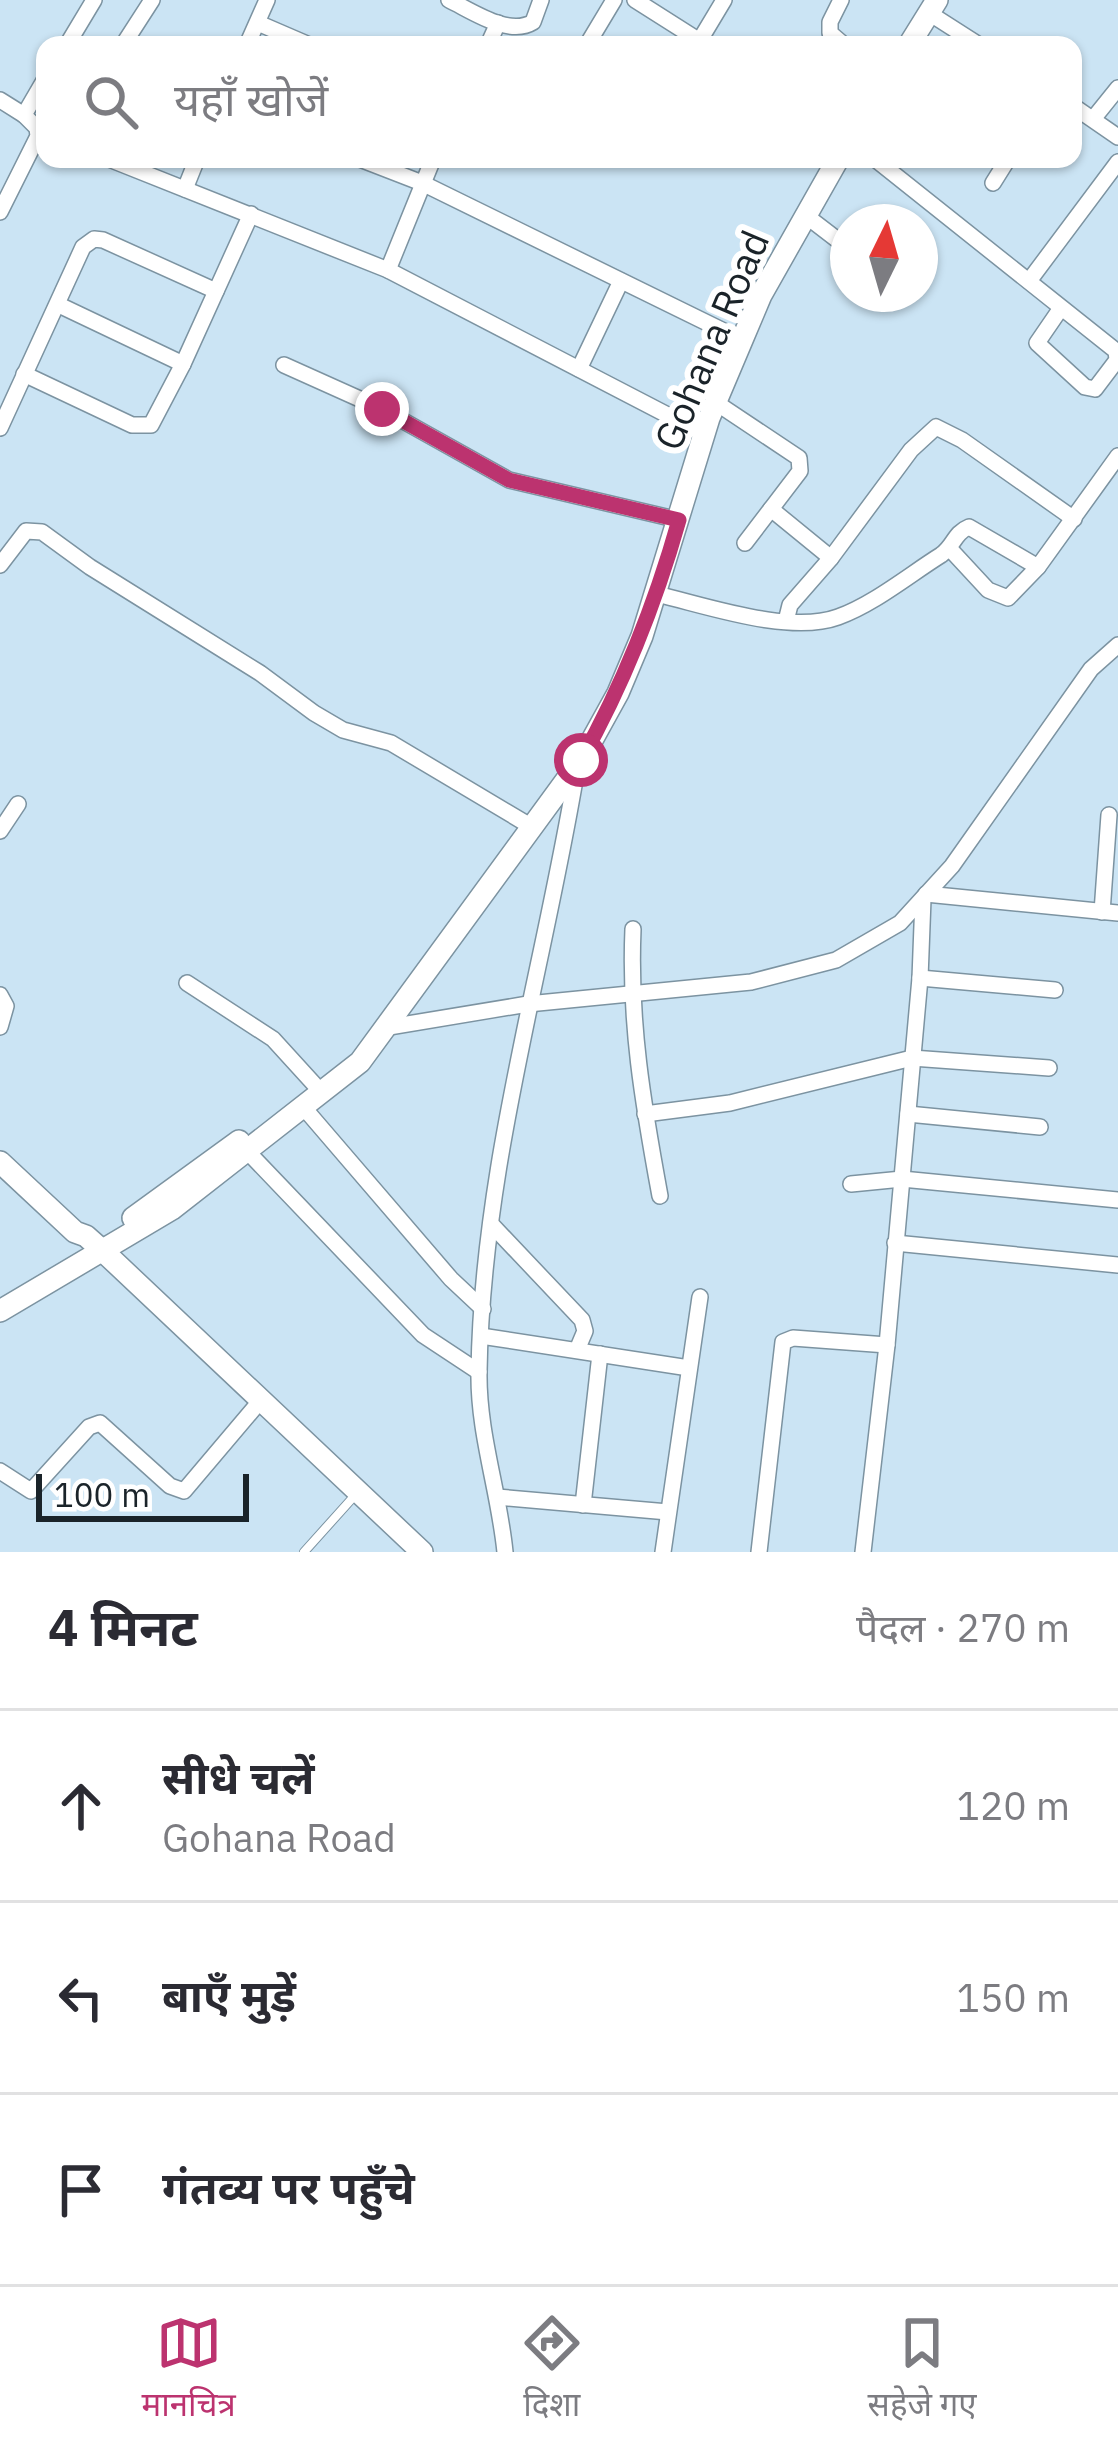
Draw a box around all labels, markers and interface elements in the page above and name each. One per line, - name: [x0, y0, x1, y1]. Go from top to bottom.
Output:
- search box: [36, 36, 1082, 168]
- icon: search: [78, 69, 144, 135]
- text: यहाँ खोजें: [174, 70, 328, 128]
- north arrow: [830, 204, 938, 312]
- street label: Gohana Road: [642, 222, 780, 458]
- route end: [355, 382, 409, 436]
- route start: [554, 733, 608, 787]
- scale bar: [36, 1468, 249, 1521]
- text: 100 m: [54, 1473, 150, 1516]
- text: 4 मिनट: [48, 1594, 198, 1660]
- text: पैदल · 270 m: [856, 1602, 1070, 1653]
- text: सीधे चलें: [162, 1748, 314, 1806]
- icon: ahead: [48, 1773, 114, 1839]
- text: 120 m: [957, 1780, 1070, 1831]
- text: Gohana Road: [162, 1812, 396, 1863]
- icon: left: [48, 1965, 114, 2031]
- text: बाएँ मुड़ें: [162, 1966, 296, 2024]
- text: 150 m: [957, 1972, 1070, 2023]
- icon: arrive: [48, 2157, 114, 2223]
- text: गंतव्य पर पहुँचे: [162, 2158, 415, 2216]
- tab: मानचित्र: [141, 2310, 236, 2429]
- tab: दिशा: [519, 2310, 585, 2429]
- tab: सहेजे गए: [868, 2310, 977, 2429]

